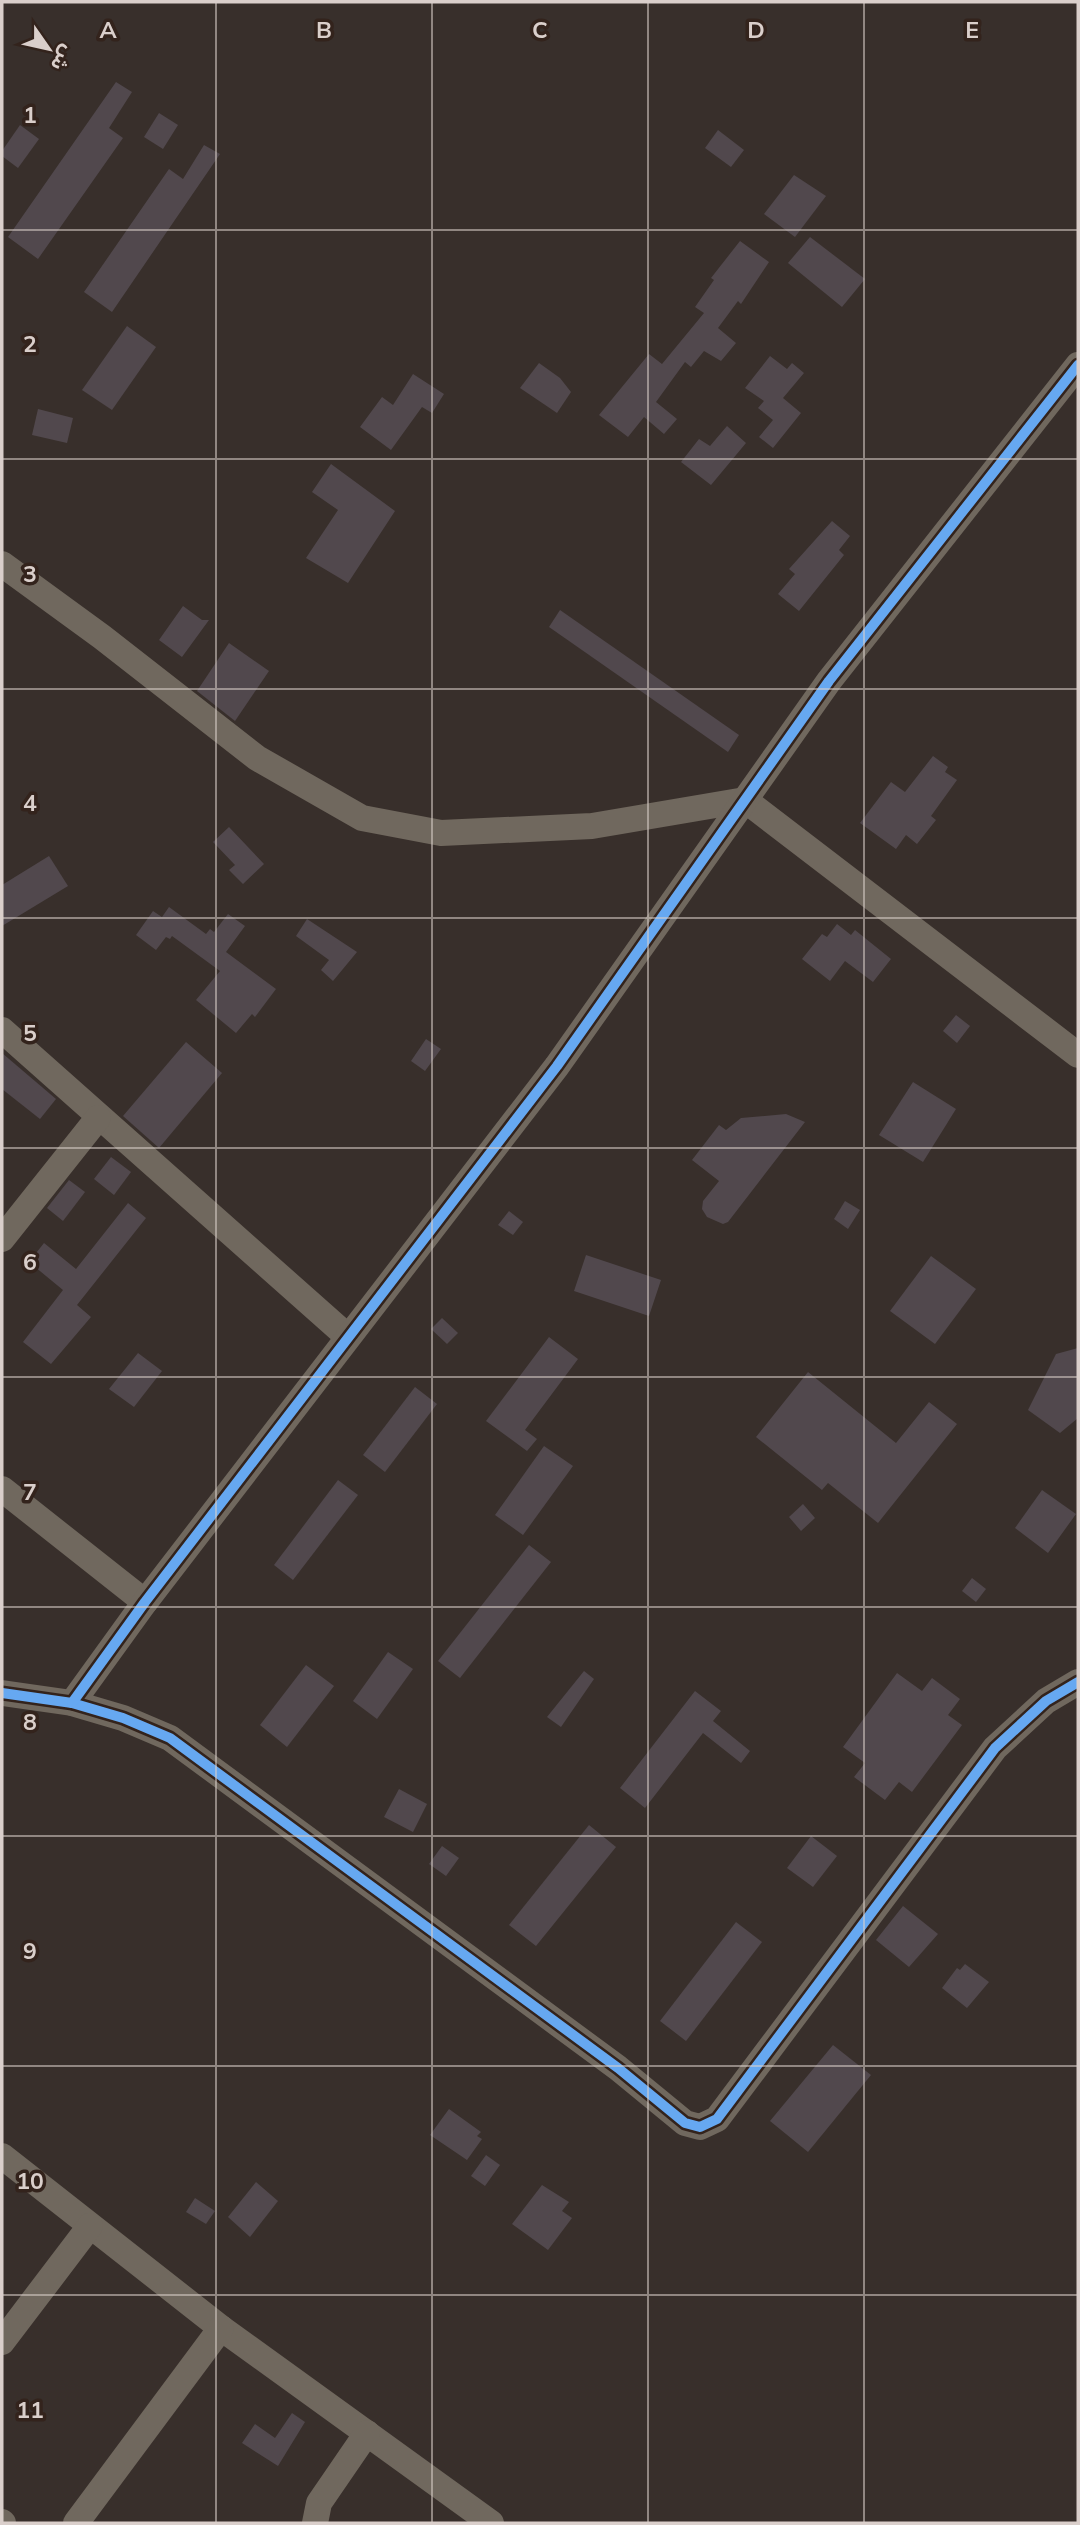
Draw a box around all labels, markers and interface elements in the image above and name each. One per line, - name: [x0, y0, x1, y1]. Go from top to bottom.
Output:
- north arrow: [14, 14, 84, 84]
- text: A: [99, 15, 117, 44]
- text: B: [316, 15, 332, 44]
- text: C: [532, 15, 548, 44]
- text: D: [747, 15, 765, 44]
- text: E: [965, 15, 979, 44]
- text: ش: [46, 41, 80, 76]
- text: 1: [23, 100, 37, 129]
- text: 2: [23, 329, 37, 358]
- text: 3: [23, 559, 37, 588]
- text: 4: [23, 788, 37, 817]
- text: 5: [23, 1018, 37, 1047]
- text: 6: [23, 1247, 37, 1276]
- text: 7: [23, 1477, 37, 1506]
- text: 8: [23, 1707, 37, 1736]
- text: 9: [23, 1936, 37, 1965]
- text: 10: [16, 2166, 44, 2195]
- text: 11: [16, 2395, 44, 2424]

